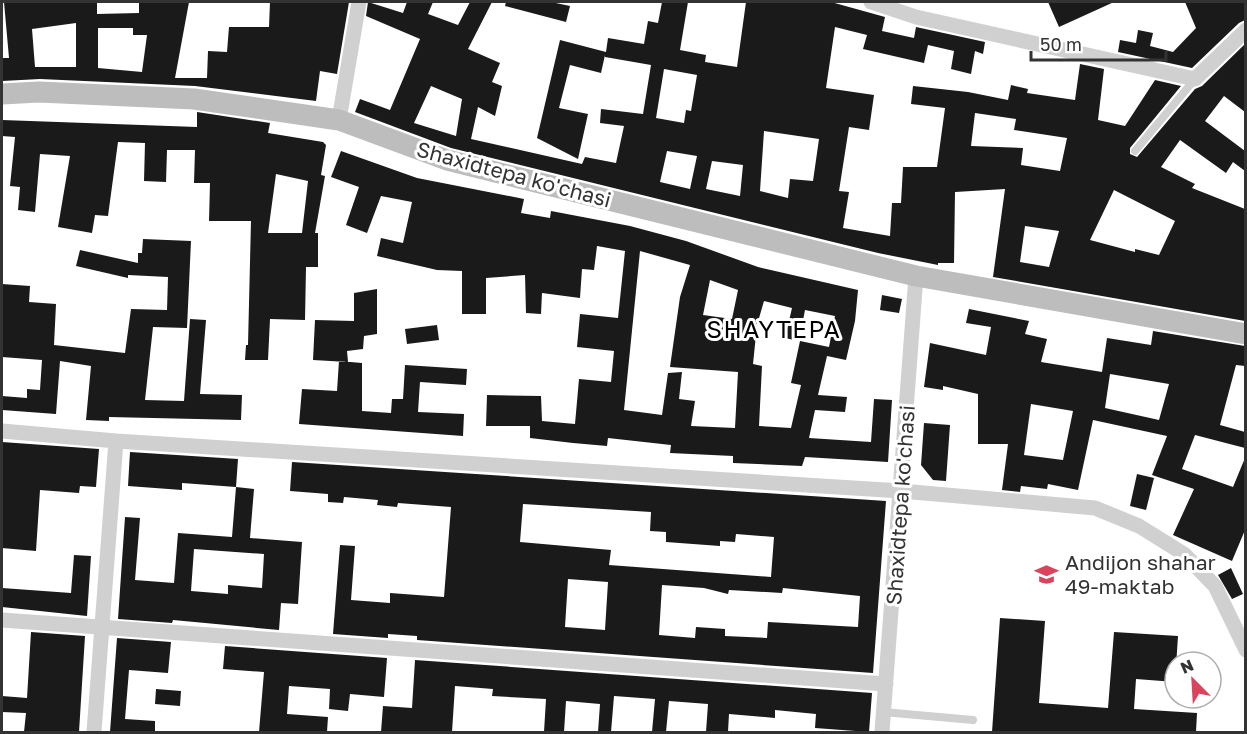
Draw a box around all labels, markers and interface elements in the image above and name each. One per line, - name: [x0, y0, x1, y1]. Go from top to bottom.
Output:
- scale bar: [1031, 24, 1166, 62]
- text: 50 m: [1040, 33, 1082, 55]
- street label: Shaxidtepa ko'chasi: [414, 136, 614, 212]
- district label: SHAYTEPA: [707, 314, 841, 343]
- street label: Shaxidtepa ko'chasi: [880, 404, 920, 606]
- place label: Andijon shahar 49-maktab: [1065, 549, 1216, 599]
- school or university icon: Andijon shahar 49-maktab: [1034, 561, 1060, 587]
- north arrow: [1163, 650, 1223, 710]
- text: N: [1177, 655, 1197, 678]

